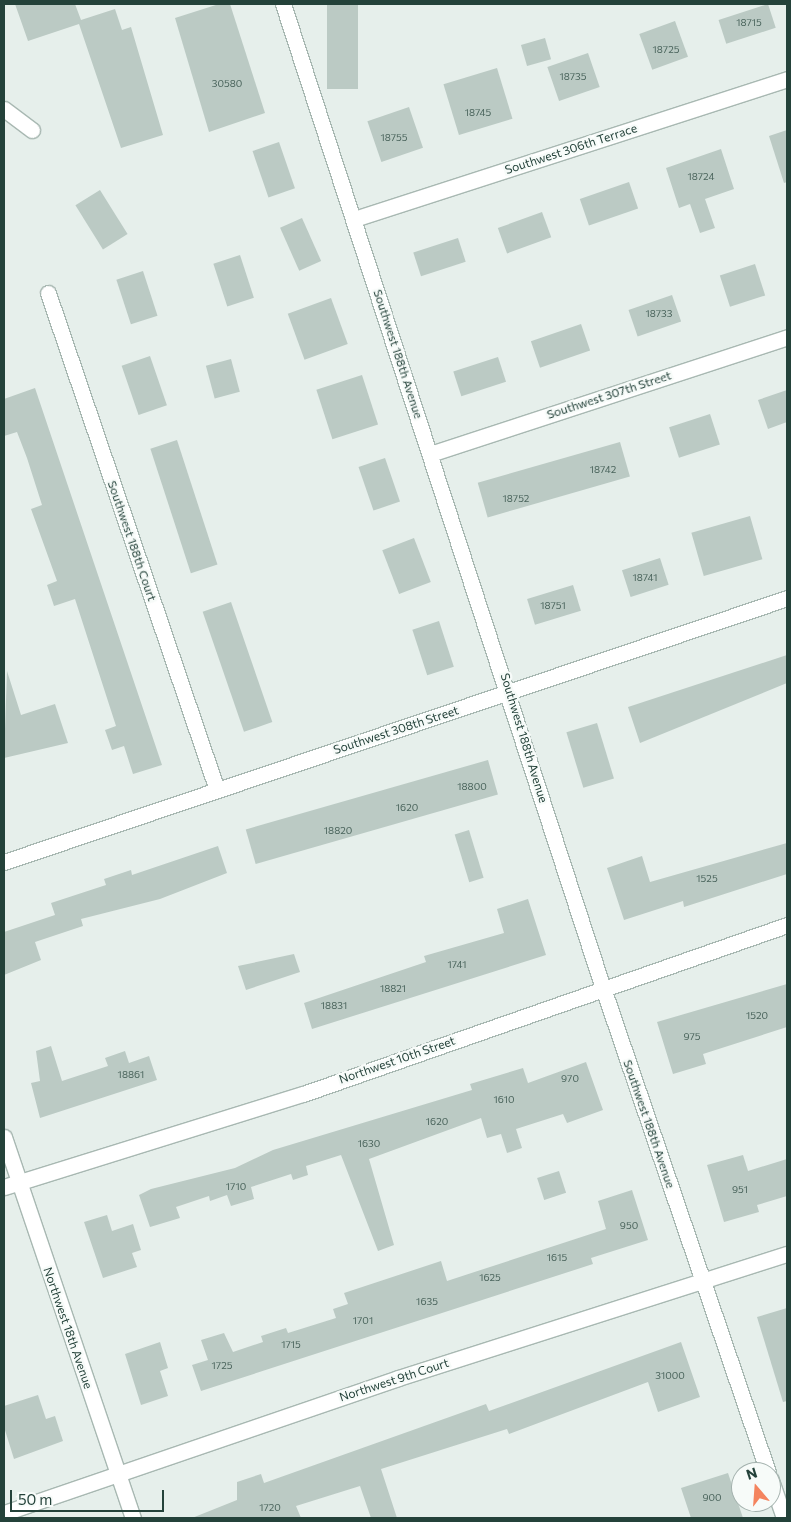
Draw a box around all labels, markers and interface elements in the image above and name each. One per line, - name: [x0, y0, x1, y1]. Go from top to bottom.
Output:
- house number: 18715: [736, 17, 762, 29]
- house number: 18725: [653, 44, 679, 56]
- house number: 18735: [559, 71, 587, 83]
- house number: 30580: [212, 78, 242, 90]
- house number: 18745: [465, 107, 491, 119]
- street label: Southwest 306th Terrace: [503, 121, 639, 177]
- house number: 18755: [380, 132, 408, 144]
- house number: 18724: [688, 171, 714, 183]
- street label: Southwest 188th Avenue: [370, 288, 426, 420]
- house number: 18733: [646, 308, 672, 320]
- street label: Southwest 307th Street: [545, 368, 673, 422]
- house number: 18742: [590, 464, 616, 476]
- street label: Southwest 188th Court: [105, 479, 159, 603]
- house number: 18752: [503, 493, 529, 505]
- house number: 18741: [633, 572, 657, 584]
- house number: 18751: [540, 600, 566, 612]
- street label: Southwest 188th Avenue: [497, 671, 551, 805]
- street label: Southwest 308th Street: [332, 703, 460, 757]
- house number: 18800: [457, 781, 487, 793]
- house number: 1620: [396, 802, 418, 814]
- house number: 18820: [324, 825, 352, 837]
- house number: 1525: [696, 873, 718, 885]
- house number: 1741: [448, 959, 466, 971]
- house number: 18821: [380, 983, 406, 995]
- house number: 18831: [321, 1000, 347, 1012]
- house number: 1520: [746, 1010, 768, 1022]
- house number: 975: [683, 1031, 701, 1043]
- street label: Northwest 10th Street: [337, 1033, 457, 1087]
- street label: Southwest 188th Avenue: [620, 1058, 678, 1190]
- house number: 18861: [118, 1069, 144, 1081]
- house number: 970: [561, 1073, 579, 1085]
- house number: 1610: [493, 1094, 515, 1106]
- house number: 1620: [426, 1116, 448, 1128]
- house number: 1630: [358, 1138, 380, 1150]
- house number: 1710: [226, 1181, 246, 1193]
- house number: 951: [732, 1184, 748, 1196]
- house number: 950: [620, 1220, 638, 1232]
- house number: 1615: [547, 1252, 567, 1264]
- street label: Northwest 18th Avenue: [40, 1265, 96, 1391]
- house number: 1625: [479, 1272, 501, 1284]
- house number: 1635: [416, 1296, 438, 1308]
- house number: 1701: [353, 1315, 373, 1327]
- house number: 1715: [281, 1339, 301, 1351]
- street label: Northwest 9th Court: [337, 1356, 451, 1404]
- house number: 1725: [212, 1360, 232, 1372]
- house number: 31000: [655, 1370, 685, 1382]
- north arrow: [731, 1462, 781, 1512]
- text: N: [744, 1464, 759, 1483]
- scale bar: [12, 1480, 166, 1512]
- text: 50 m: [18, 1490, 52, 1508]
- house number: 900: [702, 1492, 722, 1504]
- house number: 1720: [259, 1502, 281, 1514]

